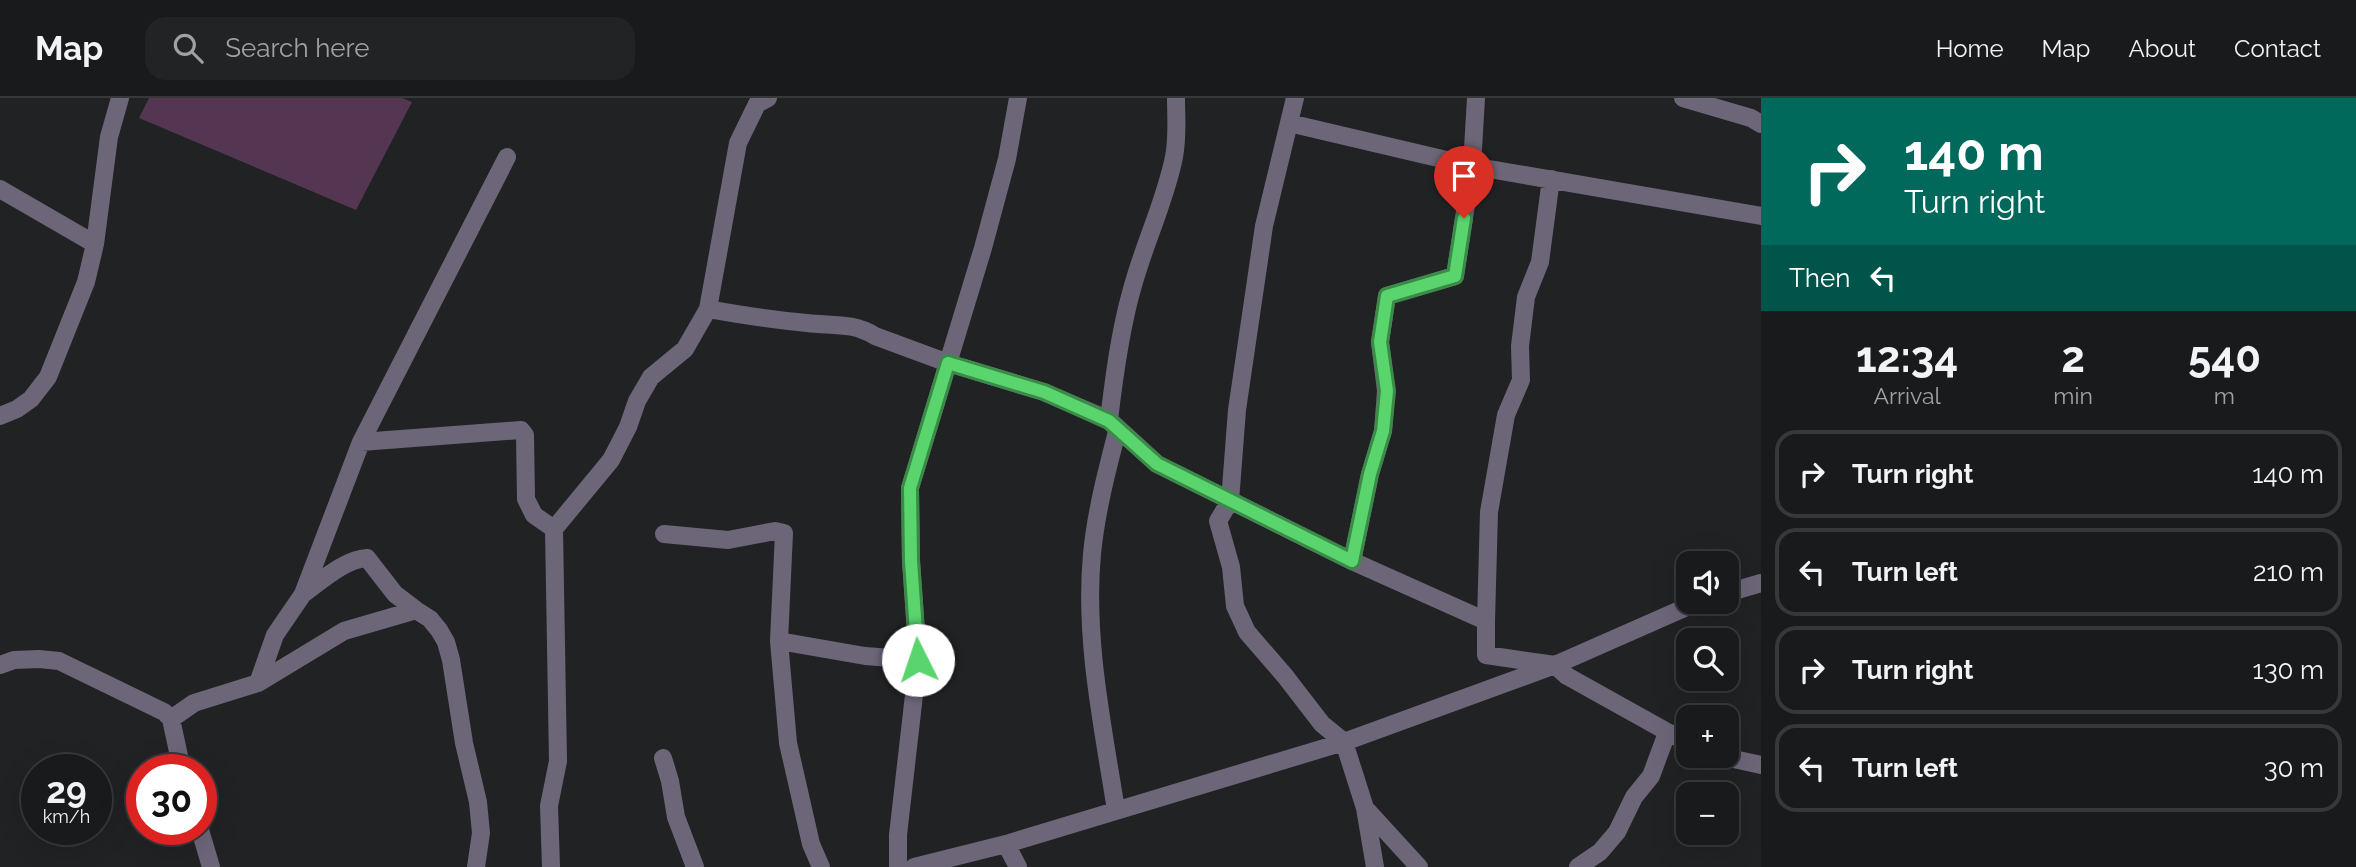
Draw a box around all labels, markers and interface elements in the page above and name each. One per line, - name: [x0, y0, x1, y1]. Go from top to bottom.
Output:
- search box: [145, 17, 635, 80]
- text: Map: [35, 29, 103, 68]
- icon: search: [169, 29, 207, 67]
- text: Search here: [225, 33, 370, 63]
- text: Home: [1936, 34, 2004, 63]
- text: Map: [2042, 34, 2090, 63]
- text: About: [2128, 34, 2196, 63]
- text: Contact: [2234, 34, 2321, 63]
- text: 140 m: [1904, 124, 2044, 181]
- icon: right: [1789, 126, 1880, 217]
- pin: [1434, 146, 1494, 218]
- icon: arrive: [1445, 157, 1483, 195]
- text: Turn right: [1904, 183, 2045, 220]
- icon: left: [1864, 259, 1902, 297]
- text: Then: [1789, 263, 1850, 293]
- text: 12:34: [1856, 333, 1958, 382]
- text: 2: [2061, 333, 2085, 382]
- text: 540: [2188, 333, 2261, 382]
- text: Arrival: [1873, 382, 1941, 409]
- text: min: [2053, 382, 2093, 409]
- text: m: [2214, 382, 2235, 409]
- icon: right: [1793, 455, 1831, 493]
- text: Turn right: [1852, 459, 1973, 489]
- text: 140 m: [2252, 459, 2324, 489]
- map controls: [1676, 551, 1739, 845]
- button: sound: [1676, 551, 1739, 614]
- icon: left: [1793, 553, 1831, 591]
- text: Turn left: [1852, 557, 1958, 587]
- text: 210 m: [2253, 557, 2324, 587]
- position arrow: [881, 623, 955, 697]
- button: search: [1676, 628, 1739, 691]
- icon: right: [1793, 651, 1831, 689]
- text: Turn right: [1852, 655, 1973, 685]
- text: 130 m: [2253, 655, 2324, 685]
- button: +: [1676, 705, 1739, 768]
- icon: left: [1793, 749, 1831, 787]
- text: Turn left: [1852, 753, 1958, 783]
- text: 30 m: [2264, 753, 2324, 783]
- speed limit sign: 30: [126, 754, 217, 845]
- text: 29: [46, 770, 87, 811]
- button: −: [1676, 782, 1739, 845]
- text: km/h: [43, 806, 90, 827]

